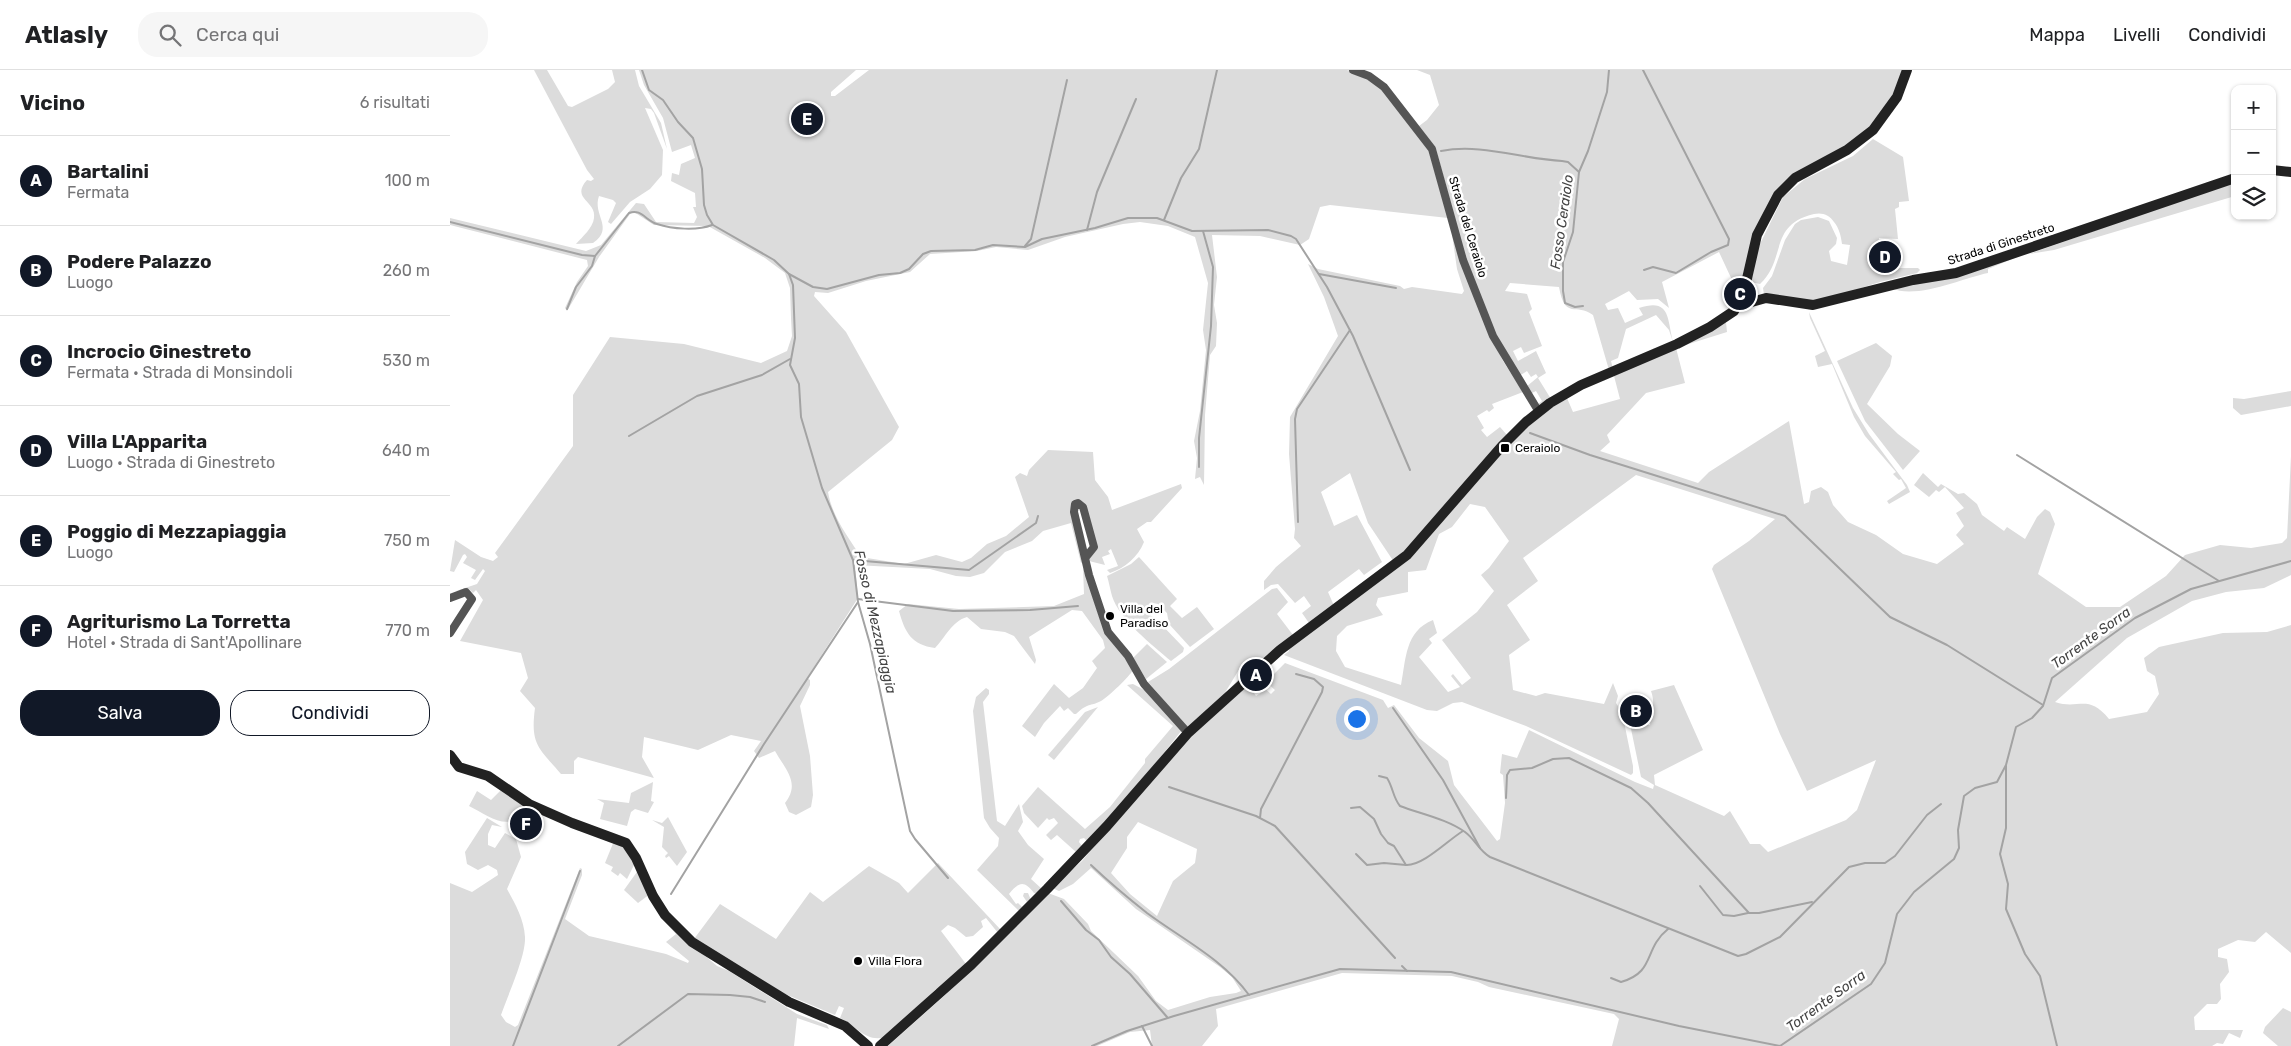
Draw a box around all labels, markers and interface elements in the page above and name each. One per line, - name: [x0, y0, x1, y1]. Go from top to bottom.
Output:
- search box: [138, 12, 488, 57]
- text: Atlasly: [25, 21, 108, 49]
- icon: search: [156, 21, 184, 49]
- text: Cerca qui: [196, 23, 279, 46]
- text: Mappa: [2029, 24, 2085, 46]
- text: Livelli: [2113, 24, 2160, 46]
- text: Condividi: [2188, 24, 2266, 46]
- map controls: [2231, 85, 2276, 220]
- button: +: [2231, 85, 2276, 130]
- text: Vicino: [20, 90, 85, 115]
- text: 6 risultati: [360, 93, 430, 112]
- pin: E: [791, 100, 823, 138]
- button: −: [2231, 130, 2276, 175]
- text: Bartalini: [67, 160, 149, 183]
- text: A: [30, 171, 42, 190]
- text: 100 m: [385, 171, 430, 190]
- water label: Fosso Ceraiolo: [1547, 174, 1577, 270]
- street label: Strada del Ceraiolo: [1446, 175, 1490, 279]
- button: layers: [2231, 175, 2276, 220]
- text: Fermata: [67, 183, 129, 202]
- street label: Strada di Ginestreto: [1946, 220, 2056, 268]
- pin: D: [1869, 238, 1901, 276]
- text: Podere Palazzo: [67, 250, 212, 273]
- text: B: [30, 261, 42, 280]
- text: 260 m: [383, 261, 430, 280]
- text: Luogo: [67, 273, 113, 292]
- pin: C: [1724, 275, 1756, 313]
- text: Incrocio Ginestreto: [67, 340, 251, 363]
- text: C: [30, 351, 42, 370]
- text: 530 m: [383, 351, 430, 370]
- text: Fermata · Strada di Monsindoli: [67, 363, 293, 382]
- text: Villa L'Apparita: [67, 430, 207, 453]
- text: D: [30, 441, 42, 460]
- text: 640 m: [382, 441, 430, 460]
- place label: Ceraiolo: [1515, 441, 1561, 455]
- marker: Ceraiolo: [1499, 442, 1511, 454]
- text: Luogo · Strada di Ginestreto: [67, 453, 275, 472]
- text: Poggio di Mezzapiaggia: [67, 520, 287, 543]
- text: E: [31, 531, 41, 550]
- text: 750 m: [384, 531, 430, 550]
- text: Luogo: [67, 543, 113, 562]
- water label: Fosso di Mezzapiaggia: [850, 549, 900, 695]
- place label: Villa del Paradiso: [1120, 602, 1168, 630]
- water label: Torrente Sorra: [2048, 604, 2134, 672]
- text: Agriturismo La Torretta: [67, 610, 291, 633]
- marker: Villa del Paradiso: [1104, 610, 1116, 622]
- text: F: [31, 621, 41, 640]
- text: 770 m: [385, 621, 430, 640]
- text: Hotel · Strada di Sant'Apollinare: [67, 633, 302, 652]
- pin: A: [1240, 656, 1272, 694]
- button: Salva: [20, 690, 220, 736]
- button: Condividi: [230, 690, 430, 736]
- pin: B: [1620, 692, 1652, 730]
- your location: [1344, 706, 1370, 732]
- pin: F: [510, 805, 542, 843]
- place label: Villa Flora: [868, 954, 922, 968]
- marker: Villa Flora: [852, 955, 864, 967]
- water label: Torrente Sorra: [1783, 967, 1869, 1035]

